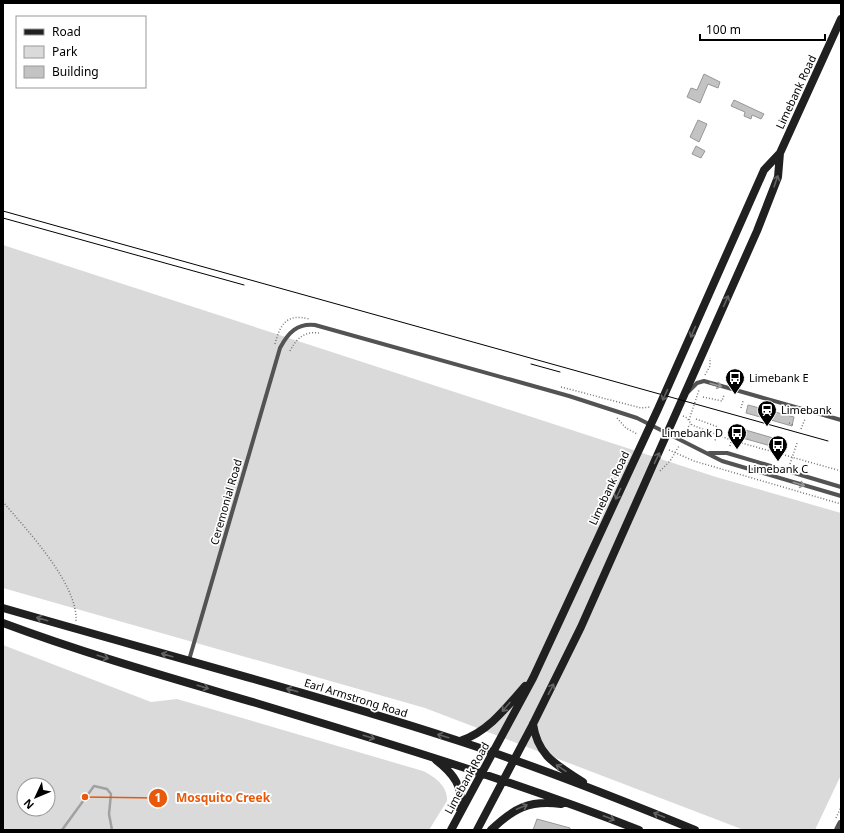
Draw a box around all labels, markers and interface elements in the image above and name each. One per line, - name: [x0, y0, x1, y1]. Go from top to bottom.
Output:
- legend: [16, 16, 146, 88]
- scale bar: [700, 16, 825, 42]
- text: 100 m: [706, 21, 741, 38]
- text: Road: [52, 23, 81, 40]
- text: Park: [52, 43, 78, 60]
- street label: Limebank Road: [772, 52, 819, 131]
- text: Building: [52, 63, 99, 80]
- one-way arrow: [773, 174, 780, 187]
- one-way arrow: [723, 295, 731, 307]
- one-way arrow: [689, 325, 696, 337]
- bus stop icon: Limebank E: [724, 367, 746, 395]
- place label: Limebank E: [749, 370, 809, 385]
- one-way arrow: [710, 382, 723, 389]
- one-way arrow: [661, 388, 668, 400]
- station icon: Limebank: [756, 399, 778, 427]
- place label: Limebank: [781, 402, 832, 417]
- bus stop icon: Limebank D: [726, 422, 748, 450]
- place label: Limebank D: [661, 425, 723, 440]
- bus stop icon: Limebank C: [767, 434, 789, 462]
- street label: Limebank Road: [585, 448, 632, 527]
- one-way arrow: [654, 452, 661, 464]
- street label: Ceremonial Road: [206, 457, 245, 546]
- place label: Limebank C: [748, 461, 808, 476]
- one-way arrow: [792, 481, 805, 488]
- one-way arrow: [614, 488, 621, 500]
- one-way arrow: [35, 615, 48, 622]
- one-way arrow: [160, 650, 173, 658]
- one-way arrow: [96, 654, 109, 661]
- street label: Earl Armstrong Road: [303, 675, 410, 720]
- one-way arrow: [548, 683, 555, 695]
- one-way arrow: [197, 684, 210, 691]
- one-way arrow: [286, 686, 299, 693]
- one-way arrow: [502, 702, 511, 713]
- one-way arrow: [437, 732, 450, 739]
- one-way arrow: [363, 734, 376, 741]
- street label: Limebank Road: [441, 739, 493, 816]
- one-way arrow: [556, 764, 567, 772]
- north arrow: [16, 777, 56, 817]
- callout: Mosquito Creek: [148, 786, 278, 810]
- text: 1: [155, 789, 161, 806]
- text: Mosquito Creek: [176, 789, 271, 806]
- text: N: [20, 796, 37, 813]
- one-way arrow: [516, 803, 528, 810]
- one-way arrow: [653, 811, 665, 819]
- one-way arrow: [602, 815, 614, 823]

